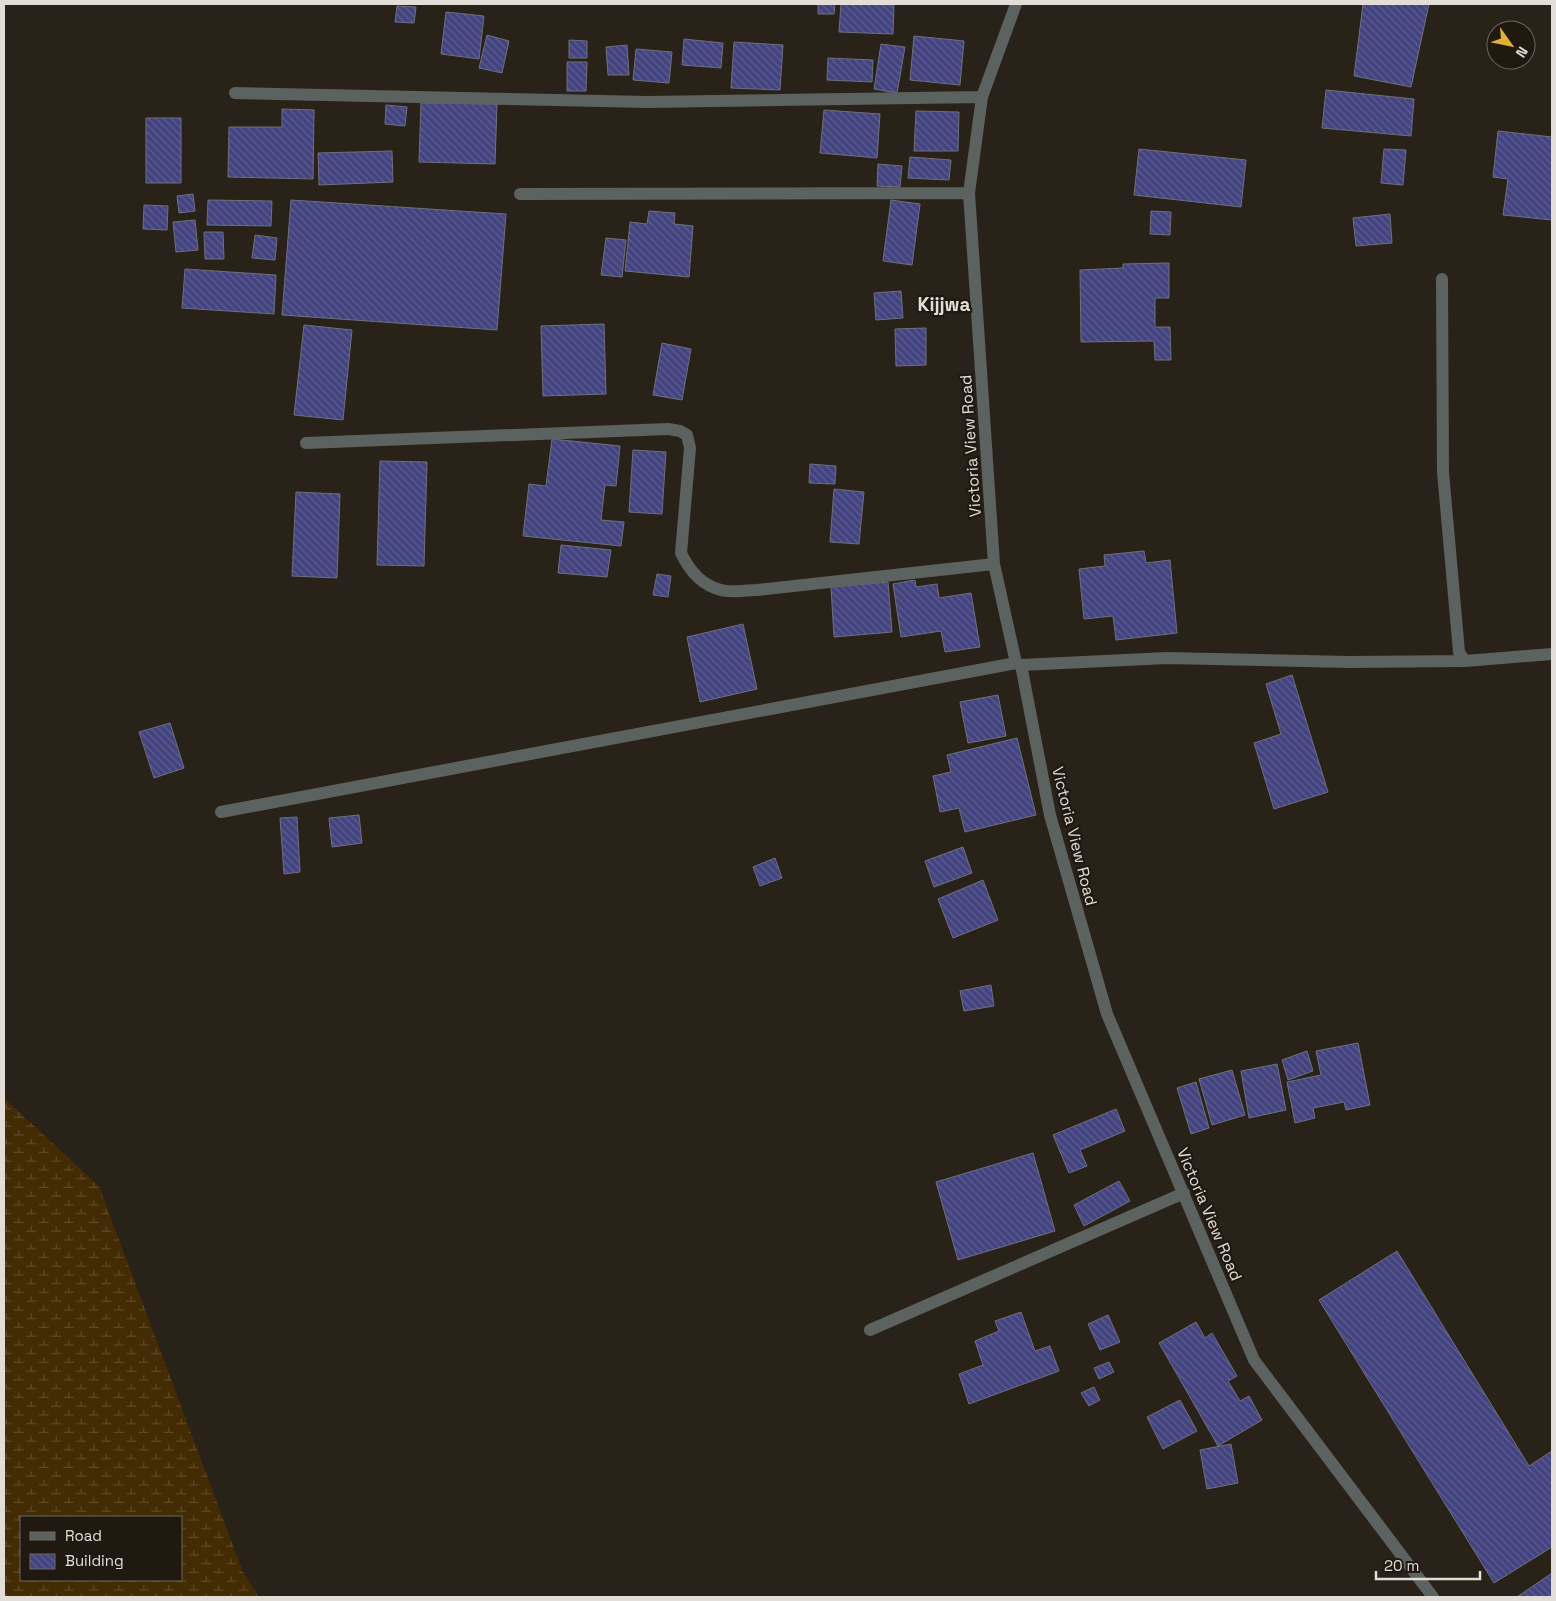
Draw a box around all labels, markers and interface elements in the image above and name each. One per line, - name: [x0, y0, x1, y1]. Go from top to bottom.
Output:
- north arrow: [1486, 20, 1536, 70]
- text: N: [1512, 43, 1532, 61]
- district label: Kijjwa: [917, 292, 971, 317]
- street label: Victoria View Road: [955, 374, 986, 518]
- street label: Victoria View Road: [1047, 764, 1102, 908]
- street label: Victoria View Road: [1172, 1145, 1247, 1284]
- legend: [20, 1516, 182, 1581]
- text: Road: [65, 1526, 102, 1545]
- scale bar: [1376, 1548, 1480, 1580]
- text: Building: [65, 1551, 124, 1570]
- text: 20 m: [1384, 1556, 1419, 1575]

